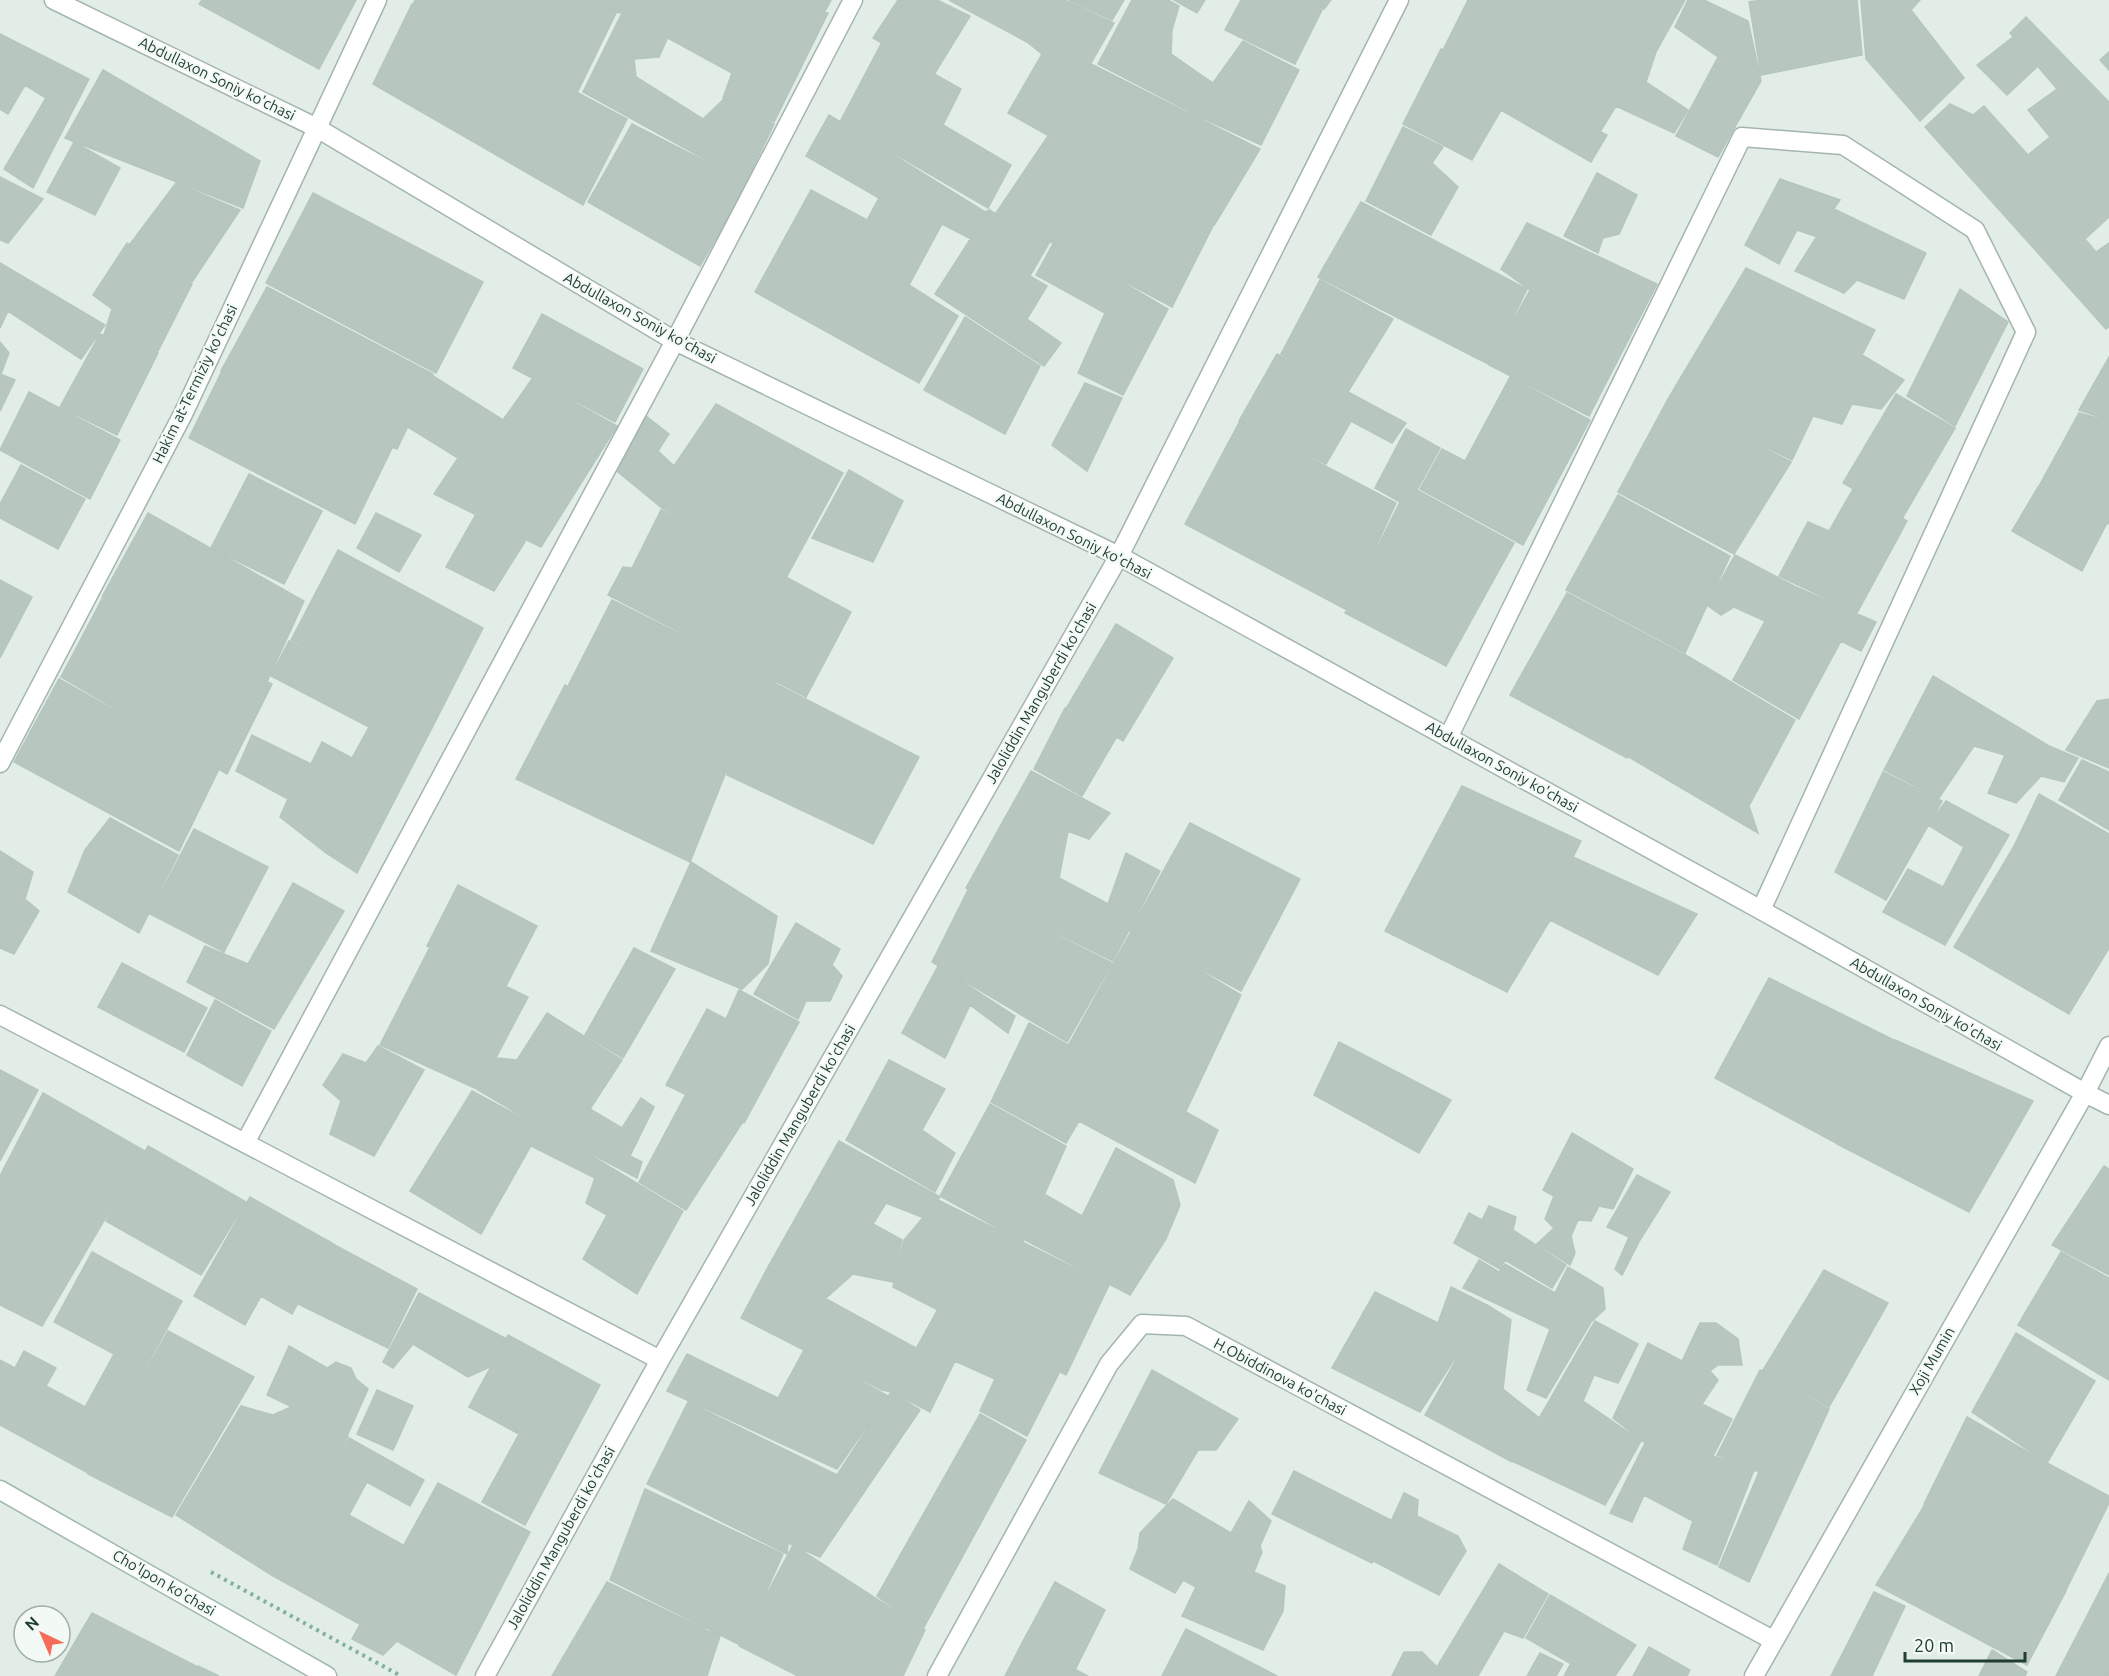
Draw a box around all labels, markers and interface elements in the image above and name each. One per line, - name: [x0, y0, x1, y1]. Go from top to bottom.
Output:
- street label: Abdullaxon Soniy ko'chasi: [136, 33, 298, 124]
- street label: Abdullaxon Soniy ko'chasi: [561, 268, 720, 367]
- street label: Hakim at-Termiziy ko'chasi: [149, 301, 241, 466]
- street label: Abdullaxon Soniy ko'chasi: [994, 489, 1155, 582]
- street label: Jaloliddin Manguberdi ko'chasi: [982, 599, 1100, 786]
- street label: Abdullaxon Soniy ko'chasi: [1423, 717, 1582, 816]
- street label: Abdullaxon Soniy ko'chasi: [1848, 953, 2005, 1054]
- street label: Jaloliddin Manguberdi ko'chasi: [741, 1021, 859, 1208]
- street label: Xoji Mumin: [1905, 1324, 1958, 1398]
- street label: H.Obiddinova ko'chasi: [1211, 1334, 1349, 1419]
- street label: Jaloliddin Manguberdi ko'chasi: [503, 1443, 618, 1632]
- street label: Cho'lpon ko'chasi: [110, 1546, 219, 1619]
- north arrow: [12, 1604, 72, 1664]
- text: N: [21, 1613, 42, 1634]
- scale bar: [1905, 1625, 2025, 1663]
- text: 20 m: [1914, 1635, 1954, 1655]

